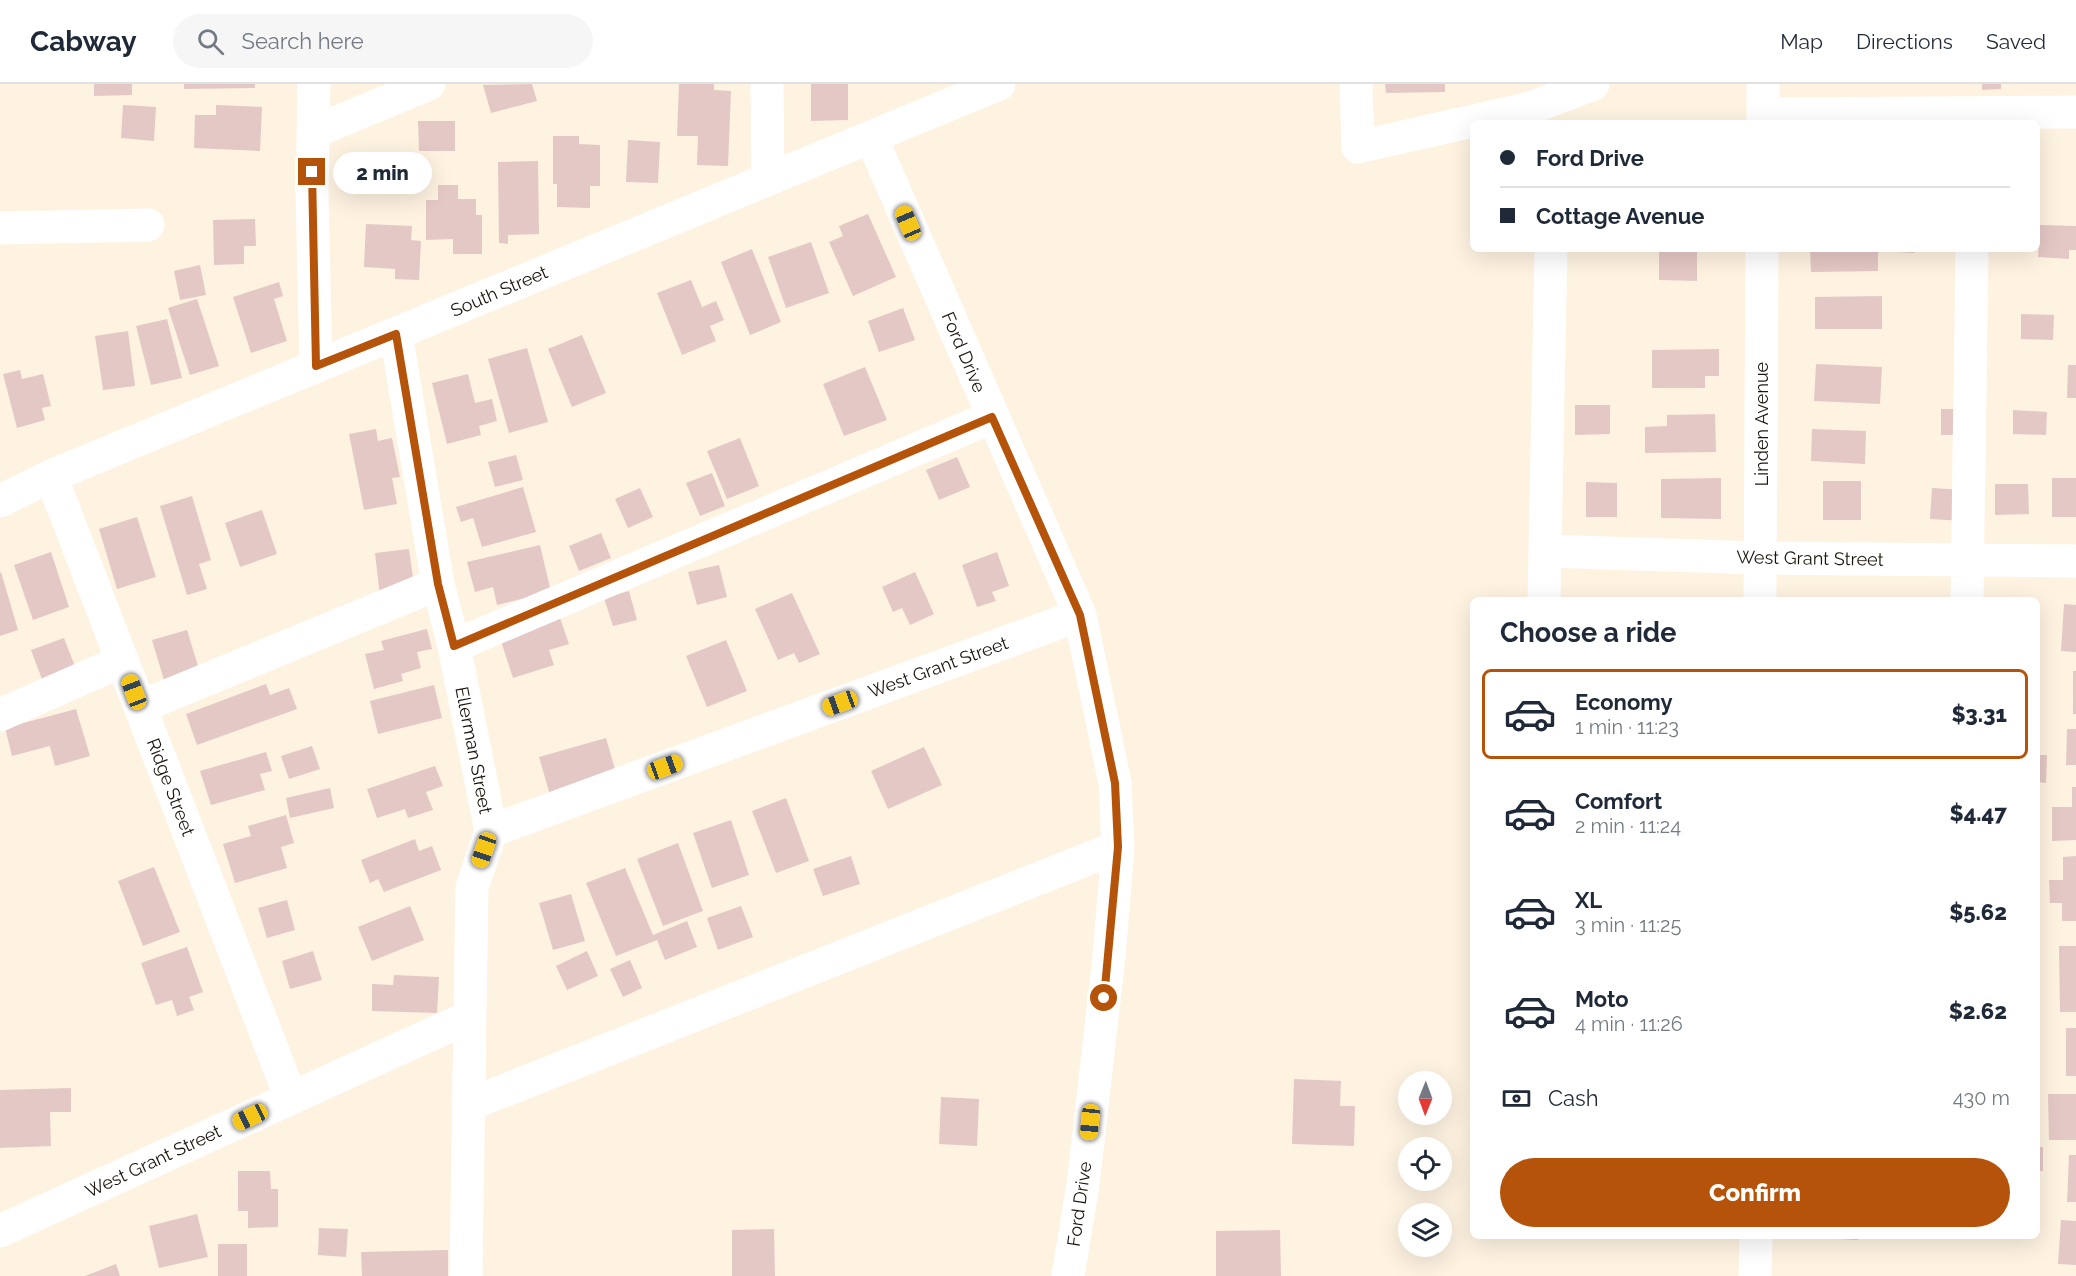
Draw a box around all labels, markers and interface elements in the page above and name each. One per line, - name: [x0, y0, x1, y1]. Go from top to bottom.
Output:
- search box: [173, 14, 593, 68]
- text: Cabway: [30, 25, 137, 58]
- icon: search: [194, 25, 227, 58]
- text: Search here: [242, 28, 364, 54]
- text: Map: [1780, 29, 1823, 54]
- text: Directions: [1856, 29, 1953, 54]
- text: Saved: [1986, 29, 2046, 54]
- text: Ford Drive: [1536, 145, 1644, 171]
- callout: 2 min: [333, 151, 432, 193]
- route end: [298, 158, 325, 185]
- text: 2 min: [356, 161, 409, 185]
- car: [893, 203, 923, 243]
- text: Cottage Avenue: [1536, 203, 1704, 229]
- street label: South Street: [447, 261, 551, 321]
- street label: Ford Drive: [938, 309, 991, 396]
- street label: Linden Avenue: [1751, 361, 1772, 486]
- street label: West Grant Street: [1736, 546, 1884, 570]
- text: Choose a ride: [1500, 617, 1676, 648]
- street label: West Grant Street: [865, 632, 1011, 702]
- car: [119, 672, 149, 712]
- street label: Ellerman Street: [451, 685, 497, 815]
- icon: car: [1503, 687, 1557, 741]
- car: [820, 688, 860, 718]
- text: Economy: [1575, 689, 1673, 715]
- text: $3.31: [1951, 701, 2007, 727]
- text: 1 min · 11:23: [1575, 715, 1679, 739]
- street label: Ridge Street: [143, 735, 199, 839]
- car: [645, 752, 685, 782]
- icon: car: [1503, 786, 1557, 840]
- text: Comfort: [1575, 788, 1662, 814]
- text: $4.47: [1950, 800, 2007, 826]
- text: 2 min · 11:24: [1575, 814, 1681, 838]
- car: [470, 830, 498, 870]
- icon: car: [1503, 885, 1557, 939]
- text: XL: [1575, 887, 1602, 913]
- text: $5.62: [1949, 899, 2007, 925]
- text: 3 min · 11:25: [1575, 913, 1681, 937]
- route start: [1090, 984, 1117, 1011]
- icon: car: [1503, 984, 1557, 1038]
- text: Moto: [1575, 986, 1629, 1012]
- text: $2.62: [1949, 998, 2007, 1024]
- text: 4 min · 11:26: [1575, 1012, 1683, 1036]
- north arrow: [1398, 1071, 1452, 1125]
- map controls: [1398, 1071, 1452, 1257]
- icon: cash: [1500, 1082, 1533, 1115]
- text: Cash: [1548, 1085, 1599, 1111]
- text: 430 m: [1953, 1086, 2010, 1110]
- car: [230, 1101, 270, 1133]
- car: [1079, 1103, 1101, 1141]
- street label: West Grant Street: [82, 1120, 224, 1202]
- button: locate: [1398, 1137, 1452, 1191]
- button: Confirm: [1500, 1158, 2010, 1227]
- street label: Ford Drive: [1063, 1160, 1095, 1248]
- button: layers: [1398, 1203, 1452, 1257]

